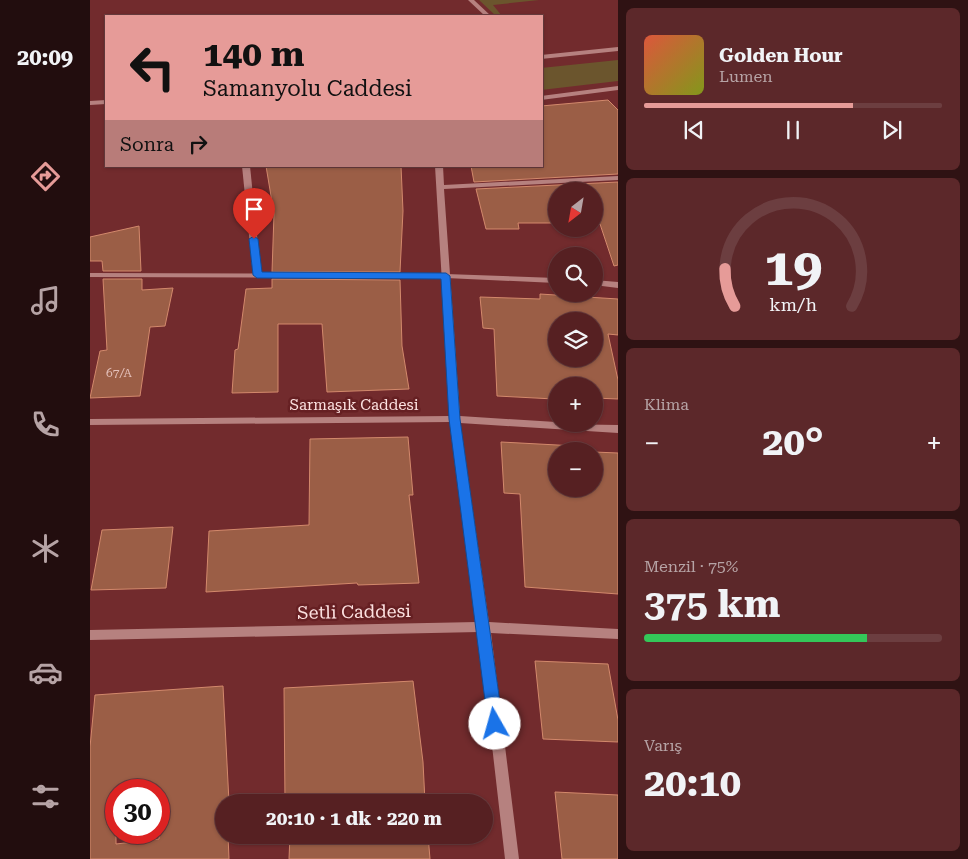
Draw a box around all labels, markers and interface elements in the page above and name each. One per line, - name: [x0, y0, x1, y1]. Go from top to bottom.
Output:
- text: 140 m: [203, 34, 304, 75]
- icon: left: [120, 35, 185, 100]
- text: Golden Hour: [719, 44, 843, 67]
- text: 20:09: [17, 45, 73, 70]
- text: Lumen: [719, 67, 773, 86]
- text: Samanyolu Caddesi: [203, 76, 412, 101]
- icon: previous: [680, 116, 708, 144]
- icon: pause: [779, 116, 807, 144]
- icon: next: [878, 116, 906, 144]
- icon: right: [184, 130, 212, 158]
- text: Sonra: [120, 133, 174, 156]
- icon: directions: [28, 159, 63, 194]
- north arrow: [548, 182, 602, 238]
- map controls: [548, 182, 603, 497]
- pin: [233, 188, 275, 239]
- icon: arrive: [240, 195, 268, 223]
- text: 19: [764, 237, 822, 298]
- button: search: [548, 247, 603, 302]
- icon: music: [28, 283, 63, 318]
- text: km/h: [769, 294, 817, 315]
- button: layers: [548, 312, 603, 367]
- house number: 67/A: [106, 366, 133, 380]
- button: +: [548, 377, 603, 432]
- text: Klima: [644, 395, 689, 414]
- street label: Sarmaşık Caddesi: [290, 396, 419, 414]
- icon: phone: [28, 407, 63, 442]
- text: 20°: [762, 420, 824, 464]
- text: −: [644, 427, 660, 460]
- text: +: [926, 427, 942, 460]
- button: −: [548, 442, 603, 497]
- icon: climate: [28, 531, 63, 566]
- text: Menzil · 75%: [644, 557, 738, 576]
- text: 375 km: [644, 582, 780, 626]
- street label: Setli Caddesi: [297, 600, 411, 623]
- icon: car: [28, 655, 63, 690]
- position arrow: [468, 697, 520, 749]
- text: Varış: [644, 736, 682, 755]
- text: 20:10: [644, 761, 741, 805]
- icon: filters: [28, 779, 63, 814]
- speed limit sign: 30: [105, 779, 170, 844]
- text: 20:10 · 1 dk · 220 m: [266, 807, 442, 830]

